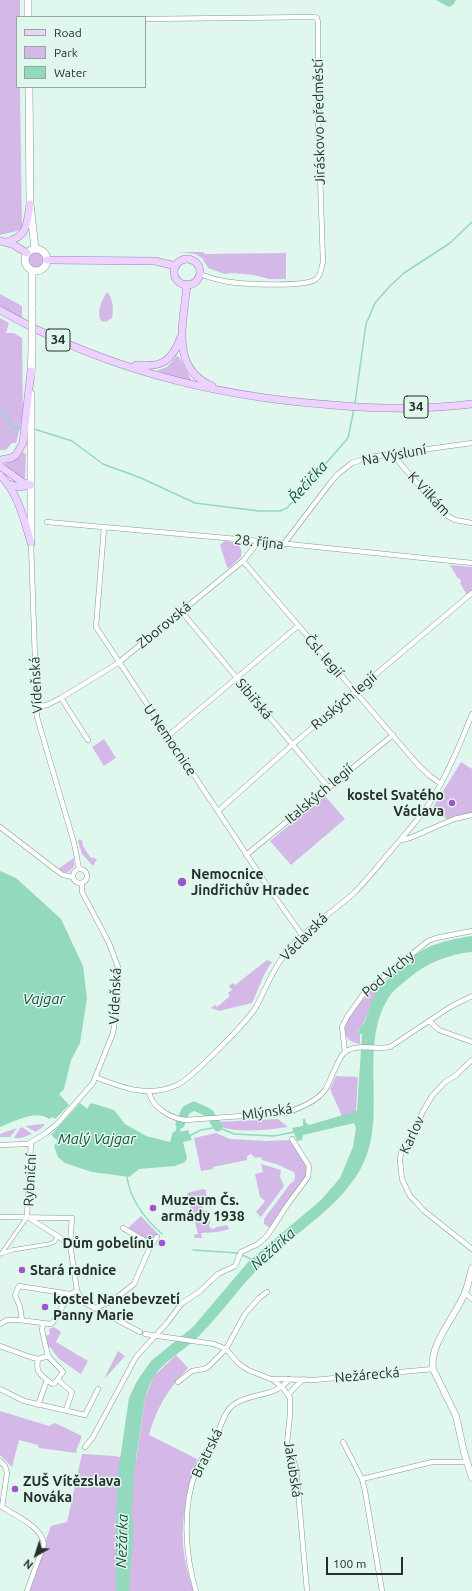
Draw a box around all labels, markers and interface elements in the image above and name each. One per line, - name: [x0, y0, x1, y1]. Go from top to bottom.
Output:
- legend: [16, 16, 146, 88]
- text: Road: [54, 26, 82, 39]
- text: Park: [54, 46, 78, 59]
- street label: Jiráskovo předměstí: [310, 59, 328, 185]
- text: Water: [54, 66, 87, 79]
- road number: 34: [46, 329, 70, 351]
- road number: 34: [404, 396, 428, 418]
- street label: Na Výsluní: [360, 441, 428, 469]
- water label: Řečička: [285, 457, 331, 507]
- street label: K Vilkám: [404, 468, 454, 520]
- street label: 28. října: [233, 531, 285, 553]
- street label: Zborovská: [133, 598, 195, 652]
- street label: Čsl. legií: [301, 631, 347, 681]
- street label: Vídeňská: [26, 656, 46, 714]
- street label: Ruských legií: [308, 669, 380, 733]
- street label: Sibiřská: [232, 675, 276, 723]
- street label: U Nemocnice: [140, 701, 200, 779]
- street label: Italských legií: [282, 761, 356, 827]
- place label: kostel Svatého Václava: [347, 787, 444, 820]
- marker: kostel Svatého Václava: [447, 798, 457, 808]
- place label: Nemocnice Jindřichův Hradec: [191, 866, 309, 898]
- marker: Nemocnice Jindřichův Hradec: [176, 876, 188, 888]
- street label: Václavská: [277, 910, 331, 964]
- street label: Pod Vrchy: [359, 947, 417, 1001]
- street label: Vídeňská: [106, 967, 124, 1025]
- water label: Vajgar: [23, 990, 65, 1008]
- street label: Mlýnská: [241, 1100, 293, 1124]
- street label: Karlov: [396, 1113, 428, 1157]
- water label: Malý Vajgar: [58, 1130, 136, 1148]
- street label: Rybniční: [20, 1153, 40, 1207]
- place label: Muzeum Čs. armády 1938: [161, 1192, 245, 1224]
- marker: Muzeum Čs. armády 1938: [148, 1203, 158, 1213]
- water label: Nežárka: [247, 1224, 299, 1274]
- place label: Dům gobelínů: [63, 1235, 154, 1251]
- marker: Dům gobelínů: [157, 1238, 167, 1248]
- place label: Stará radnice: [30, 1262, 116, 1278]
- marker: Stará radnice: [17, 1265, 27, 1275]
- place label: kostel Nanebevzetí Panny Marie: [53, 1291, 180, 1324]
- marker: kostel Nanebevzetí Panny Marie: [40, 1302, 50, 1312]
- street label: Nežárecká: [334, 1364, 400, 1386]
- street label: Bratrská: [188, 1426, 226, 1480]
- street label: Jakubská: [280, 1439, 306, 1499]
- place label: ZUŠ Vítězslava Nováka: [23, 1473, 121, 1506]
- marker: ZUŠ Vítězslava Nováka: [10, 1484, 20, 1494]
- water label: Nežárka: [112, 1514, 132, 1568]
- north arrow: [16, 1535, 56, 1575]
- scale bar: [328, 1549, 405, 1575]
- text: N: [21, 1557, 35, 1572]
- text: 100 m: [333, 1557, 366, 1570]

